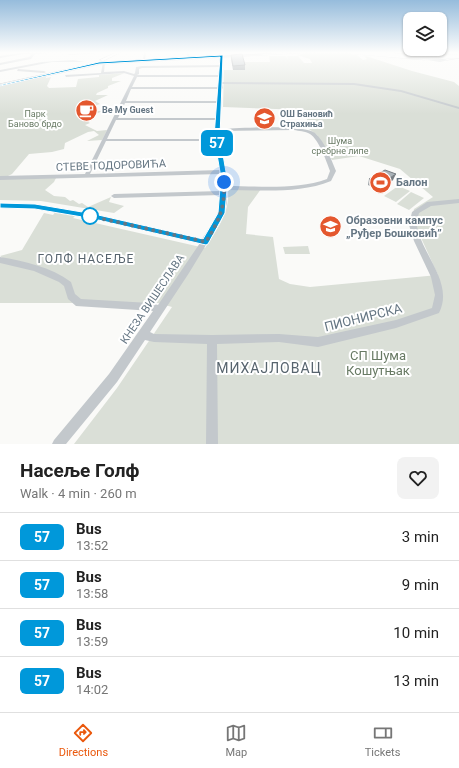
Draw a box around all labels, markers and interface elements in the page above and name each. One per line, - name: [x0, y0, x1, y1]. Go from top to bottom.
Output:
- map controls: [403, 12, 447, 56]
- button: layers: [403, 12, 447, 56]
- cafe icon: Be My Guest: [74, 97, 100, 123]
- place label: Be My Guest: [102, 105, 153, 115]
- school or university icon: ОШ Бановић Страхиња: [252, 106, 278, 132]
- park label: Парк Баново брдо: [8, 109, 62, 129]
- place label: ОШ Бановић Страхиња: [280, 109, 333, 129]
- line badge: 57: [199, 130, 235, 156]
- text: 57: [209, 135, 225, 151]
- park label: Шума сребрне липе: [311, 136, 369, 156]
- street label: СТЕВЕ ТОДОРОВИЋА: [56, 157, 167, 174]
- sports icon: Балон: [368, 169, 394, 195]
- your location: [214, 172, 234, 192]
- place label: Балон: [396, 176, 427, 189]
- unlabelled marker: [81, 207, 99, 225]
- school or university icon: Образовни кампус „Руђер Бошковић”: [318, 213, 344, 239]
- place label: Образовни кампус „Руђер Бошковић”: [346, 214, 443, 240]
- street label: КНЕЗА ВИШЕСЛАВА: [118, 251, 188, 347]
- district label: ГОЛФ НАСЕЉЕ: [38, 252, 134, 266]
- street label: ПИОНИРСКА: [323, 300, 404, 334]
- park label: СП Шума Кошутњак: [346, 348, 410, 378]
- district label: МИХАЈЛОВАЦ: [216, 360, 322, 376]
- button: heart: [397, 457, 439, 499]
- text: Насеље Голф: [20, 459, 139, 482]
- text: Walk · 4 min · 260 m: [20, 486, 137, 501]
- text: Bus: [76, 520, 102, 538]
- text: 3 min: [402, 528, 439, 546]
- text: 57: [34, 529, 50, 545]
- text: 13:52: [76, 538, 108, 553]
- text: Bus: [76, 568, 102, 586]
- text: 9 min: [402, 576, 439, 594]
- text: 57: [34, 577, 50, 593]
- text: 13:58: [76, 586, 108, 601]
- text: Bus: [76, 616, 102, 634]
- text: 10 min: [393, 624, 439, 642]
- text: 57: [34, 625, 50, 641]
- text: 13:59: [76, 634, 108, 649]
- text: Bus: [76, 664, 102, 682]
- text: 13 min: [393, 672, 439, 690]
- text: 57: [34, 673, 50, 689]
- text: 14:02: [76, 682, 108, 697]
- tab: Directions: [59, 722, 108, 759]
- tab: Map: [225, 722, 247, 759]
- tab: Tickets: [365, 722, 400, 759]

